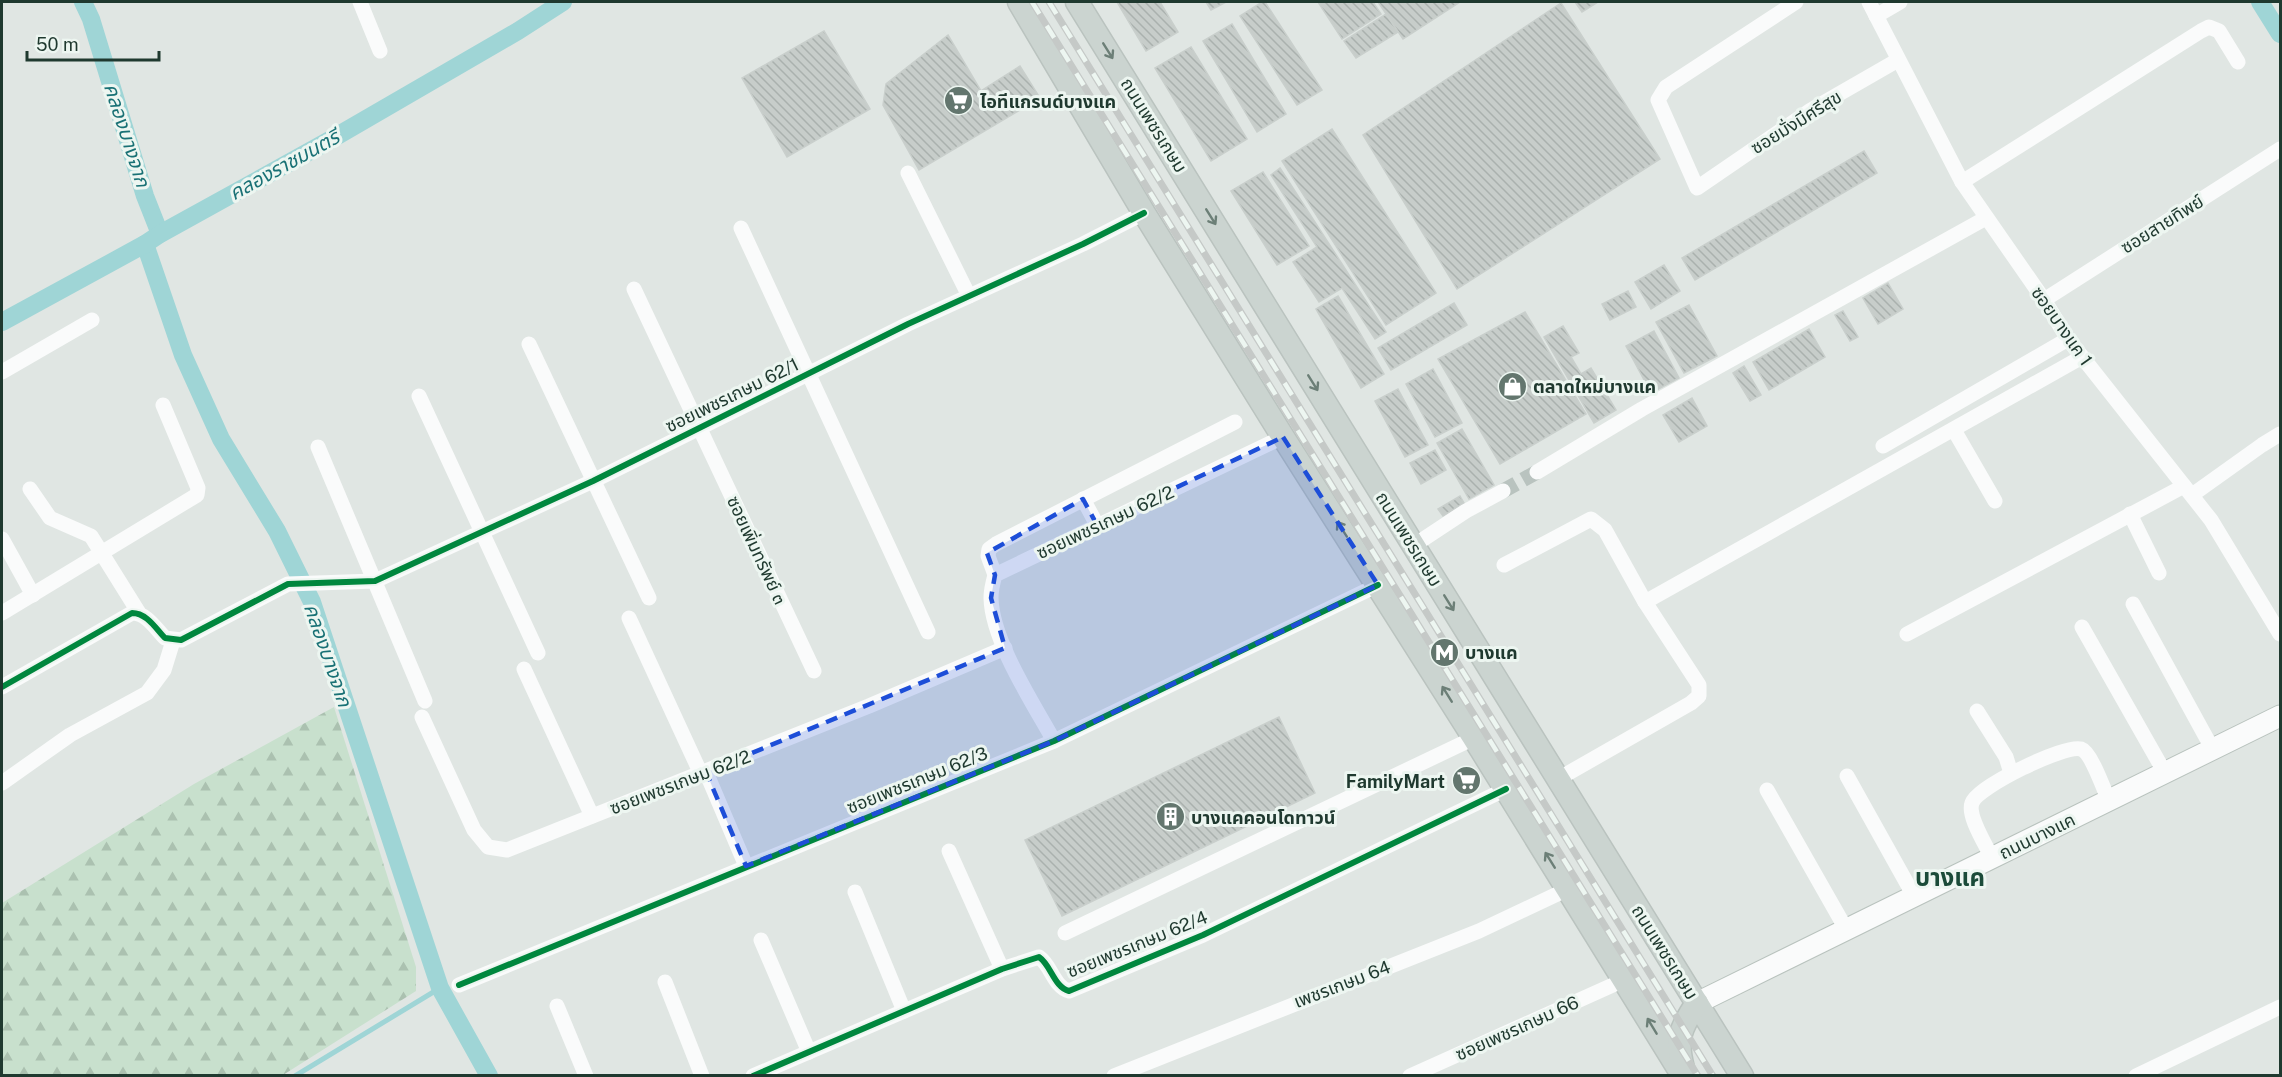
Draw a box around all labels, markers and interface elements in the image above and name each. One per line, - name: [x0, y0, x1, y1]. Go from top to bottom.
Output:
- scale bar: [27, 24, 159, 62]
- text: 50 m: [36, 34, 79, 55]
- one-way arrow: [1103, 42, 1115, 59]
- street label: ถนนเพชรเกษม: [1117, 74, 1191, 176]
- water label: คลองบางจาก: [99, 80, 155, 191]
- supermarket icon: ไอทีแกรนด์บางแค: [943, 85, 975, 117]
- street label: ซอยมั่งมีศรีสุข: [1746, 85, 1846, 159]
- place label: ไอทีแกรนด์บางแค: [980, 91, 1116, 112]
- water label: คลองราชมนตรี: [225, 123, 347, 205]
- street label: ซอยสายทิพย์: [2117, 190, 2207, 258]
- one-way arrow: [1206, 208, 1218, 225]
- street label: ซอยบางแค 1: [2027, 282, 2097, 370]
- street label: ซอยเพชรเกษม 62/1: [662, 354, 802, 436]
- shop icon: ตลาดใหม่บางแค: [1496, 370, 1528, 402]
- one-way arrow: [1308, 374, 1320, 391]
- place label: ตลาดใหม่บางแค: [1533, 376, 1656, 397]
- street label: ซอยเพชรเกษม 62/2: [1033, 481, 1177, 563]
- street label: ถนนเพชรเกษม: [1372, 488, 1446, 590]
- street label: ซอยเพิ่มทรัพย์ ๓: [723, 492, 792, 607]
- one-way arrow: [1336, 521, 1349, 538]
- one-way arrow: [1442, 594, 1455, 611]
- water label: คลองบางจาก: [299, 600, 357, 711]
- metro station icon: บางแค: [1428, 636, 1460, 668]
- place label: บางแค: [1465, 642, 1518, 663]
- one-way arrow: [1440, 686, 1452, 703]
- street label: ซอยเพชรเกษม 62/3: [844, 742, 990, 818]
- street label: ซอยเพชรเกษม 62/2: [607, 745, 753, 819]
- supermarket icon: FamilyMart: [1450, 765, 1482, 797]
- place label: FamilyMart: [1346, 771, 1445, 792]
- building icon: บางแคคอนโดทาวน์: [1154, 801, 1186, 833]
- place label: บางแคคอนโดทาวน์: [1191, 807, 1335, 828]
- street label: ถนนบางแค: [1996, 809, 2078, 863]
- one-way arrow: [1543, 852, 1555, 869]
- district label: บางแค: [1915, 863, 1985, 891]
- street label: ถนนเพชรเกษม: [1628, 901, 1702, 1003]
- street label: ซอยเพชรเกษม 62/4: [1064, 906, 1210, 982]
- street label: เพชรเกษม 64: [1291, 956, 1393, 1012]
- street label: ซอยเพชรเกษม 66: [1452, 991, 1582, 1065]
- one-way arrow: [1646, 1018, 1658, 1035]

